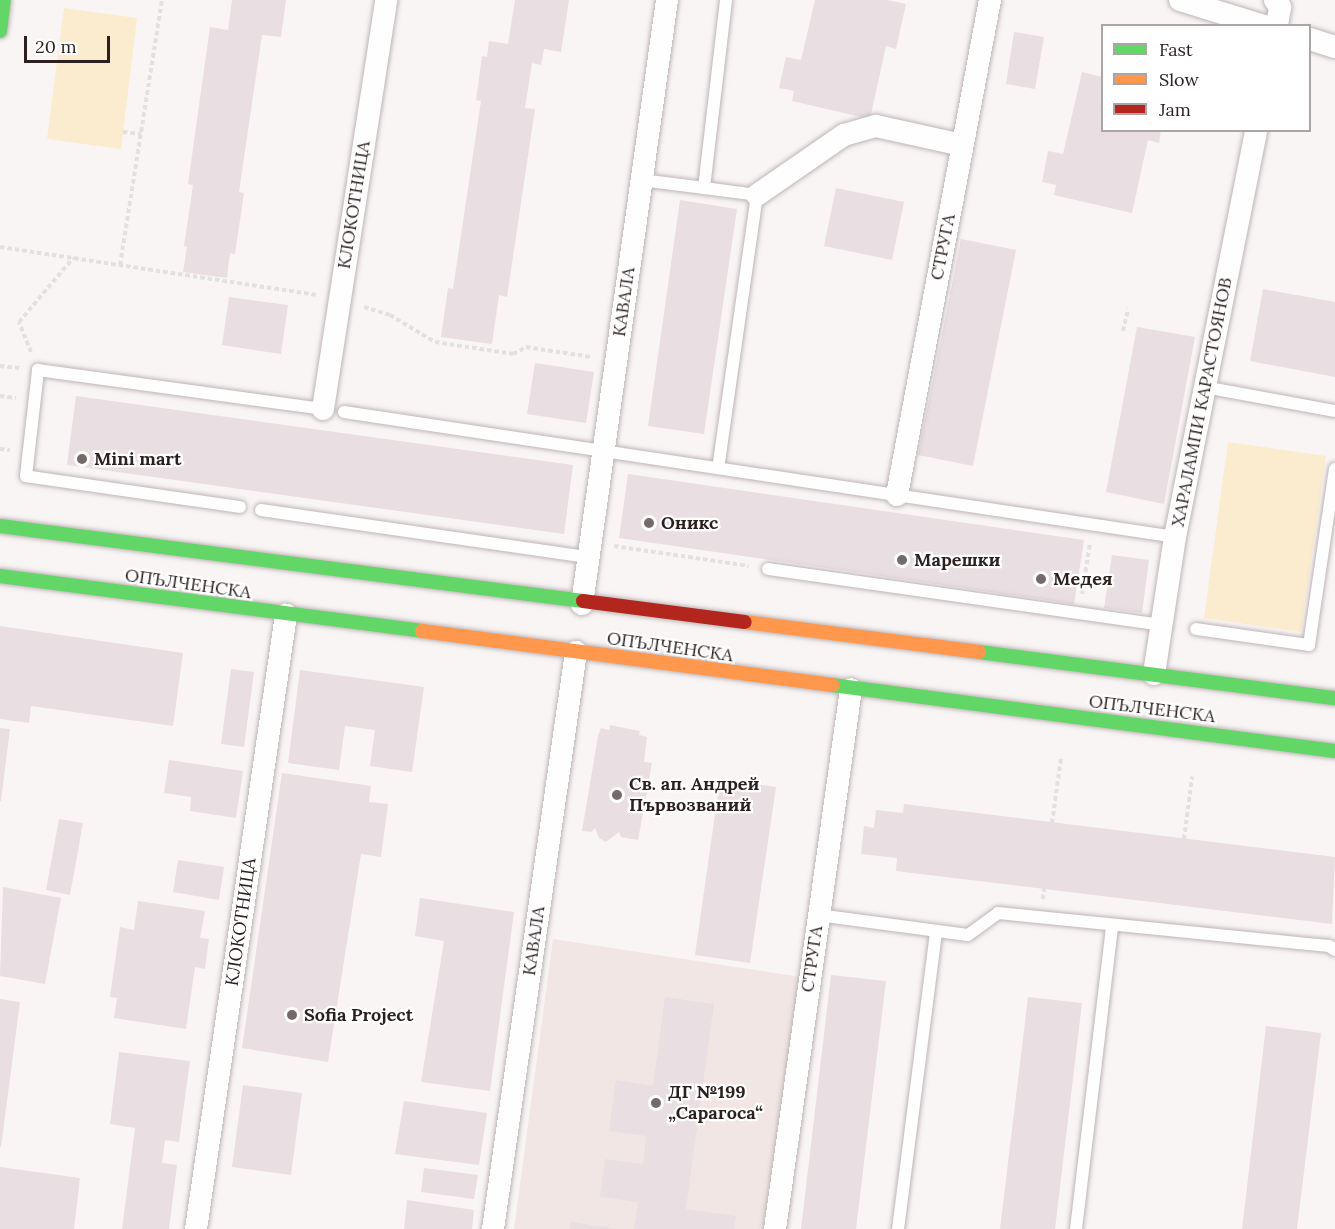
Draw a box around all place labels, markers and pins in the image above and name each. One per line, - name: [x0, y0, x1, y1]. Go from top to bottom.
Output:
- place label: Mini mart: [94, 448, 181, 470]
- marker: Mini mart: [75, 452, 89, 466]
- place label: Оникс: [661, 512, 718, 534]
- marker: Оникс: [642, 516, 656, 530]
- place label: Марешки: [914, 549, 1000, 571]
- marker: Марешки: [895, 553, 909, 567]
- place label: Медея: [1053, 568, 1113, 590]
- marker: Медея: [1034, 572, 1048, 586]
- place label: Св. ап. Андрей Първозваний: [629, 774, 759, 816]
- marker: Св. ап. Андрей Първозваний: [610, 788, 624, 802]
- place label: Sofia Project: [304, 1004, 413, 1026]
- marker: Sofia Project: [285, 1008, 299, 1022]
- place label: ДГ №199 „Сарагоса“: [668, 1082, 763, 1124]
- marker: ДГ №199 „Сарагоса“: [649, 1096, 663, 1110]

